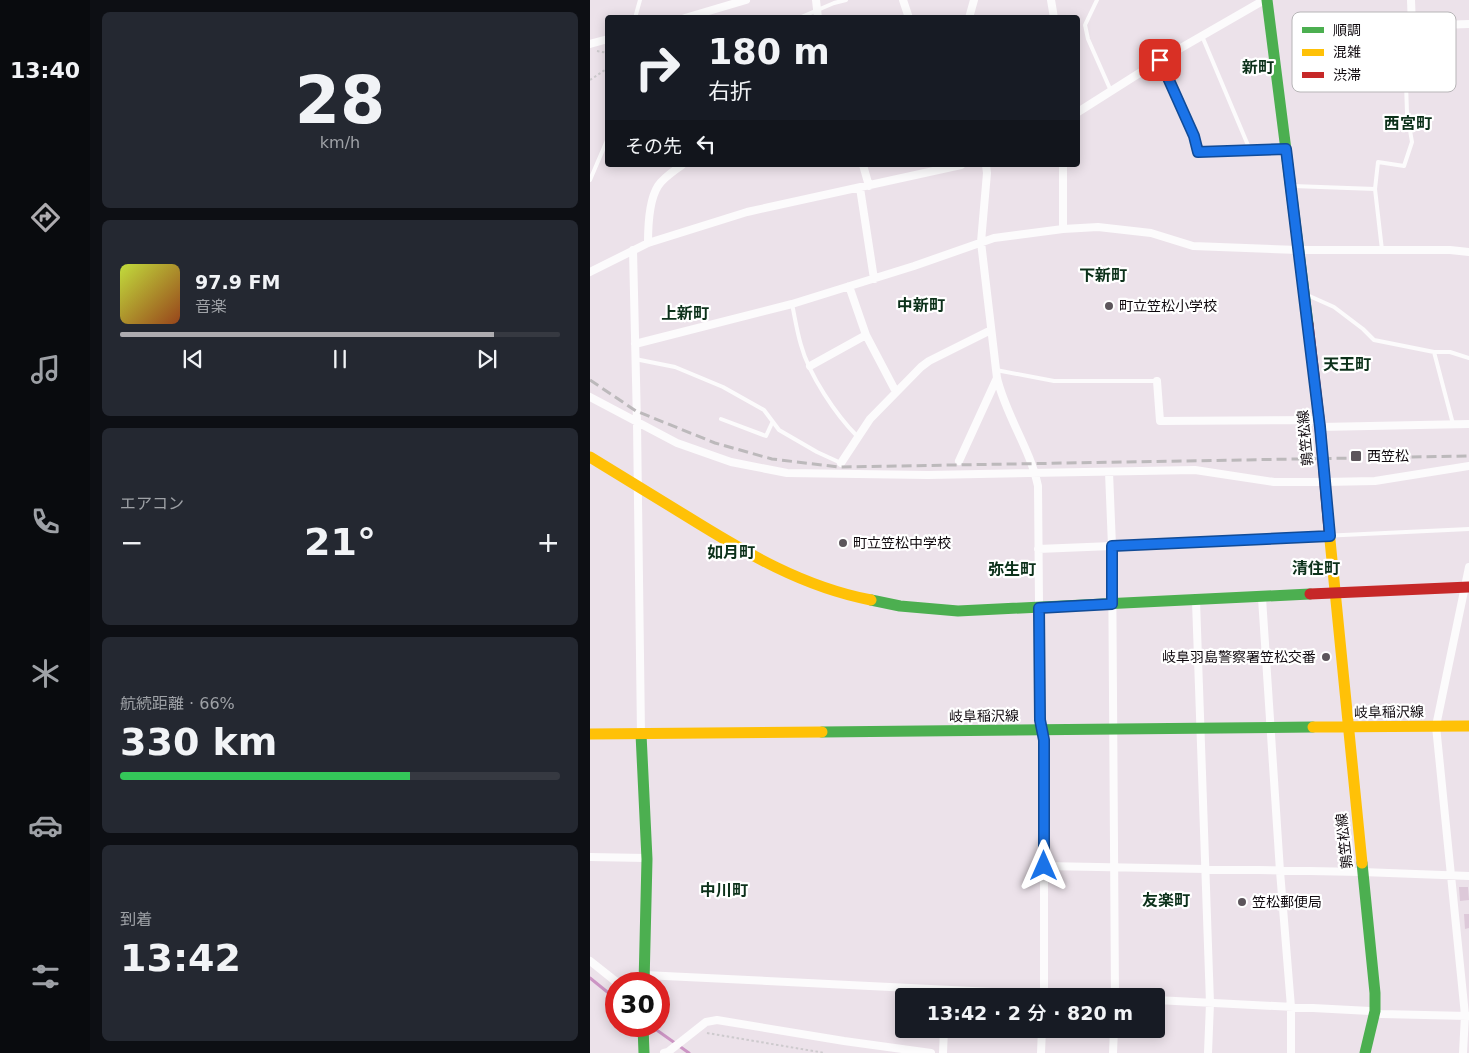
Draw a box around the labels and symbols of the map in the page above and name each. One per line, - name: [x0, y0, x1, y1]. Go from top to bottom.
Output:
- legend: [1292, 12, 1456, 92]
- text: 順調: [1333, 22, 1361, 38]
- pin: [1139, 39, 1181, 81]
- text: 混雑: [1333, 44, 1361, 60]
- district label: 新町: [1242, 58, 1274, 77]
- text: 渋滞: [1333, 67, 1361, 83]
- district label: 西宮町: [1384, 114, 1432, 133]
- district label: 下新町: [1079, 266, 1127, 285]
- district label: 中新町: [897, 296, 945, 315]
- place label: 町立笠松小学校: [1119, 298, 1217, 314]
- marker: 町立笠松小学校: [1103, 300, 1115, 312]
- district label: 上新町: [661, 304, 709, 323]
- district label: 天王町: [1323, 355, 1371, 374]
- street label: 鶉笠松線: [1295, 409, 1315, 467]
- place label: 西笠松: [1367, 448, 1409, 464]
- marker: 西笠松: [1349, 449, 1363, 463]
- place label: 町立笠松中学校: [853, 535, 951, 551]
- marker: 町立笠松中学校: [837, 537, 849, 549]
- district label: 如月町: [707, 543, 755, 562]
- district label: 清住町: [1292, 559, 1340, 578]
- district label: 弥生町: [988, 560, 1036, 579]
- place label: 岐阜羽島警察署笠松交番: [1162, 649, 1316, 665]
- marker: 岐阜羽島警察署笠松交番: [1320, 651, 1332, 663]
- street label: 岐阜稲沢線: [1354, 703, 1424, 721]
- street label: 岐阜稲沢線: [949, 707, 1019, 725]
- street label: 鶉笠松線: [1333, 812, 1355, 870]
- position arrow: [1017, 839, 1069, 891]
- district label: 中川町: [700, 881, 748, 900]
- district label: 友楽町: [1142, 891, 1190, 910]
- place label: 笠松郵便局: [1252, 894, 1322, 910]
- marker: 笠松郵便局: [1236, 896, 1248, 908]
- speed limit sign: 30: [605, 972, 670, 1037]

